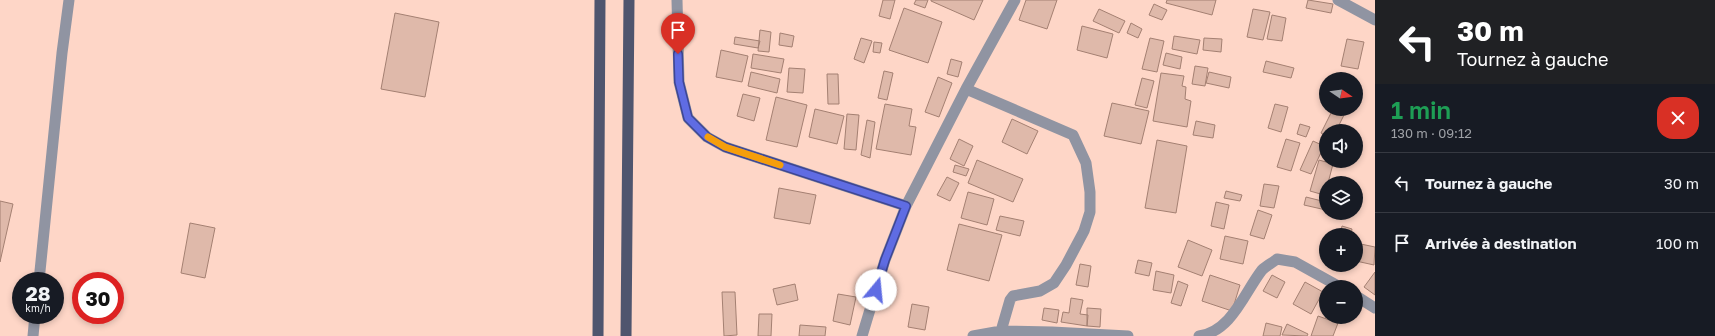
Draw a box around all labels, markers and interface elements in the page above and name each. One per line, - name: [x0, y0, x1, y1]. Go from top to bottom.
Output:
- pin: [661, 13, 695, 54]
- text: 30 m: [1457, 14, 1524, 47]
- icon: left: [1391, 16, 1443, 68]
- icon: arrive: [667, 19, 689, 41]
- text: Tournez à gauche: [1457, 48, 1609, 70]
- north arrow: [1319, 72, 1363, 116]
- map controls: [1319, 72, 1363, 324]
- text: 1 min: [1391, 95, 1451, 124]
- button: close: [1657, 97, 1699, 139]
- button: sound: [1319, 124, 1363, 168]
- text: 130 m · 09:12: [1391, 125, 1472, 141]
- icon: left: [1391, 172, 1413, 194]
- text: Tournez à gauche: [1425, 174, 1552, 192]
- text: 30 m: [1664, 174, 1699, 192]
- button: layers: [1319, 176, 1363, 220]
- button: +: [1319, 228, 1363, 272]
- icon: arrive: [1391, 232, 1413, 254]
- text: Arrivée à destination: [1425, 234, 1577, 252]
- text: 100 m: [1656, 234, 1699, 252]
- position arrow: [855, 269, 897, 311]
- speed limit sign: 30: [72, 272, 124, 324]
- button: −: [1319, 280, 1363, 324]
- text: 28: [25, 281, 50, 305]
- text: km/h: [25, 302, 51, 314]

